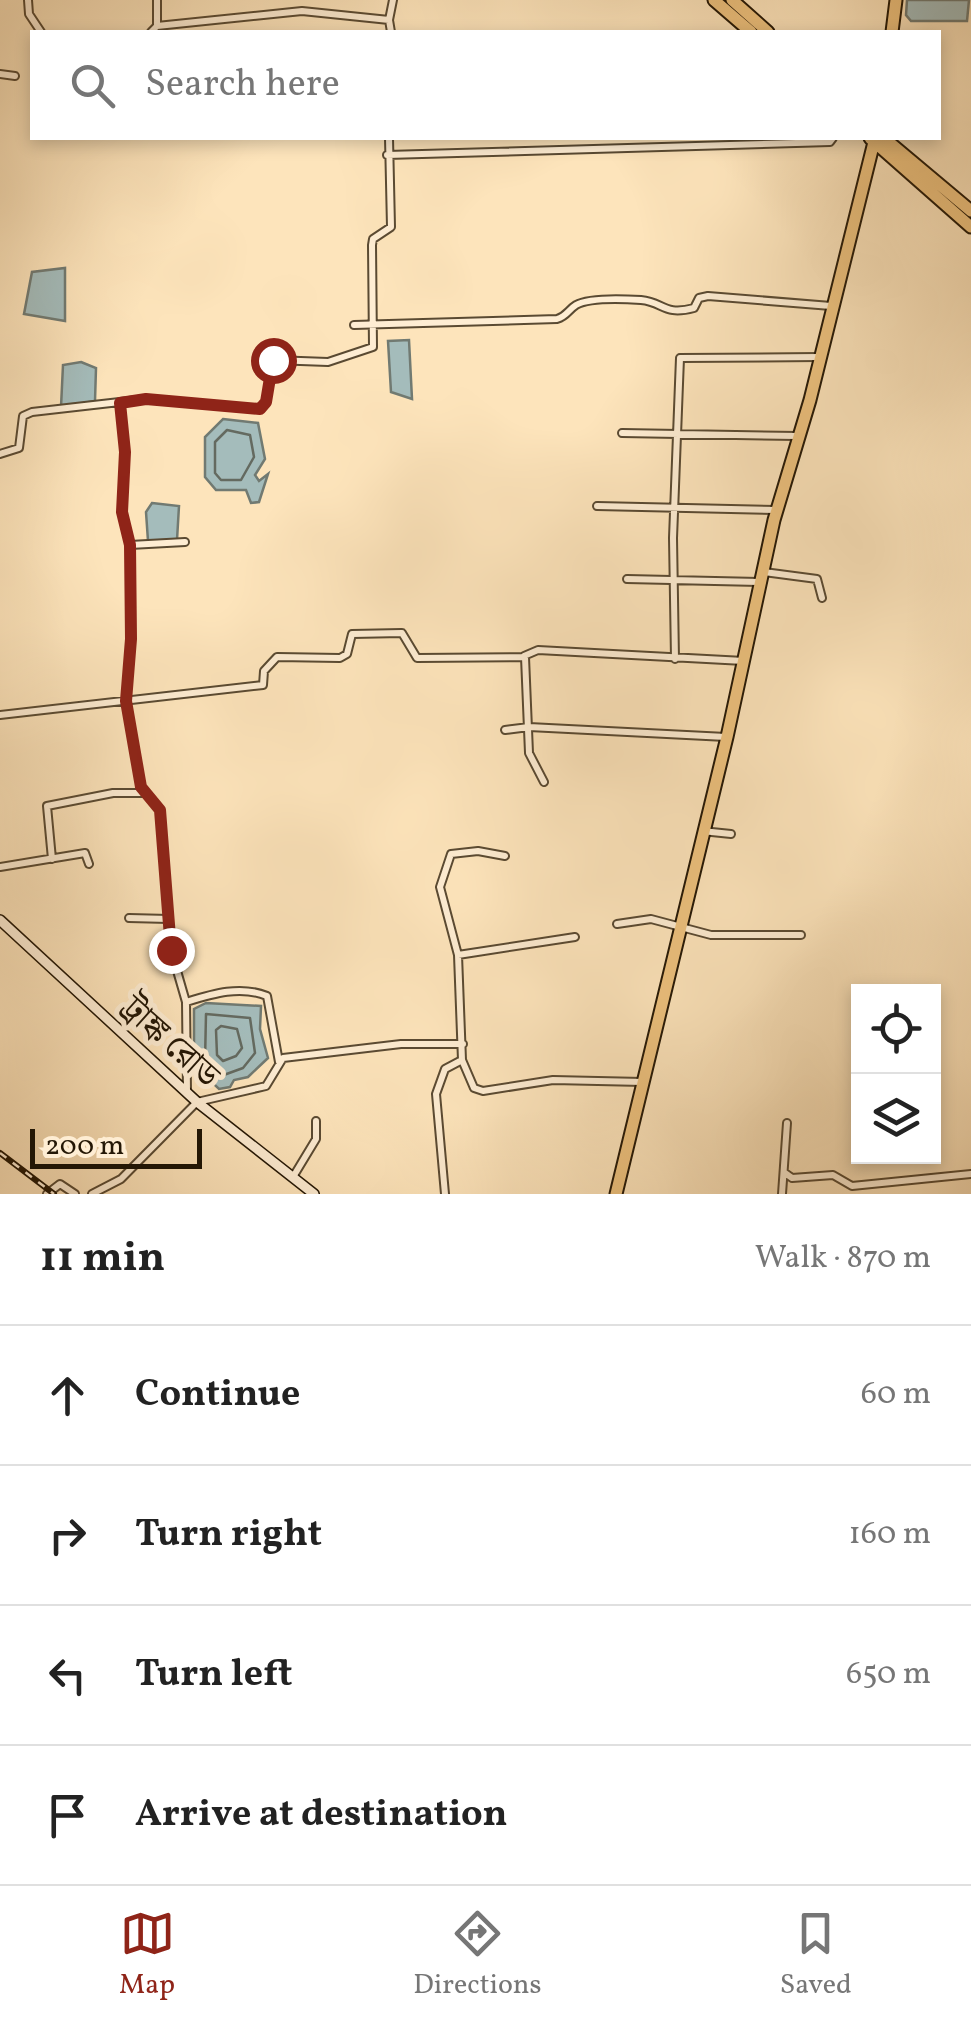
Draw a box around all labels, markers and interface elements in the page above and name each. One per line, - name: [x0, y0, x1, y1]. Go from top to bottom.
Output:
- search box: [30, 30, 941, 140]
- icon: search: [65, 58, 120, 113]
- text: Search here: [145, 59, 340, 112]
- route start: [251, 338, 297, 384]
- route end: [149, 928, 195, 974]
- map controls: [851, 984, 941, 1164]
- button: locate: [851, 984, 941, 1074]
- street label: ট্রাঙ্ক রোড: [108, 985, 230, 1101]
- button: layers: [851, 1074, 941, 1164]
- scale bar: [30, 1124, 202, 1168]
- text: 200 m: [45, 1127, 124, 1166]
- text: 11 min: [40, 1230, 165, 1289]
- text: Walk · 870 m: [755, 1237, 931, 1281]
- icon: ahead: [40, 1368, 95, 1423]
- text: Continue: [135, 1369, 300, 1422]
- text: 60 m: [861, 1373, 931, 1417]
- icon: right: [40, 1508, 95, 1563]
- text: Turn right: [135, 1509, 322, 1562]
- text: 160 m: [848, 1513, 931, 1557]
- icon: left: [40, 1648, 95, 1703]
- text: Turn left: [135, 1649, 292, 1702]
- text: 650 m: [846, 1653, 931, 1697]
- icon: arrive: [40, 1788, 95, 1843]
- text: Arrive at destination: [135, 1789, 508, 1842]
- tab: Map: [119, 1906, 175, 2005]
- tab: Directions: [413, 1906, 542, 2005]
- tab: Saved: [780, 1906, 852, 2005]

